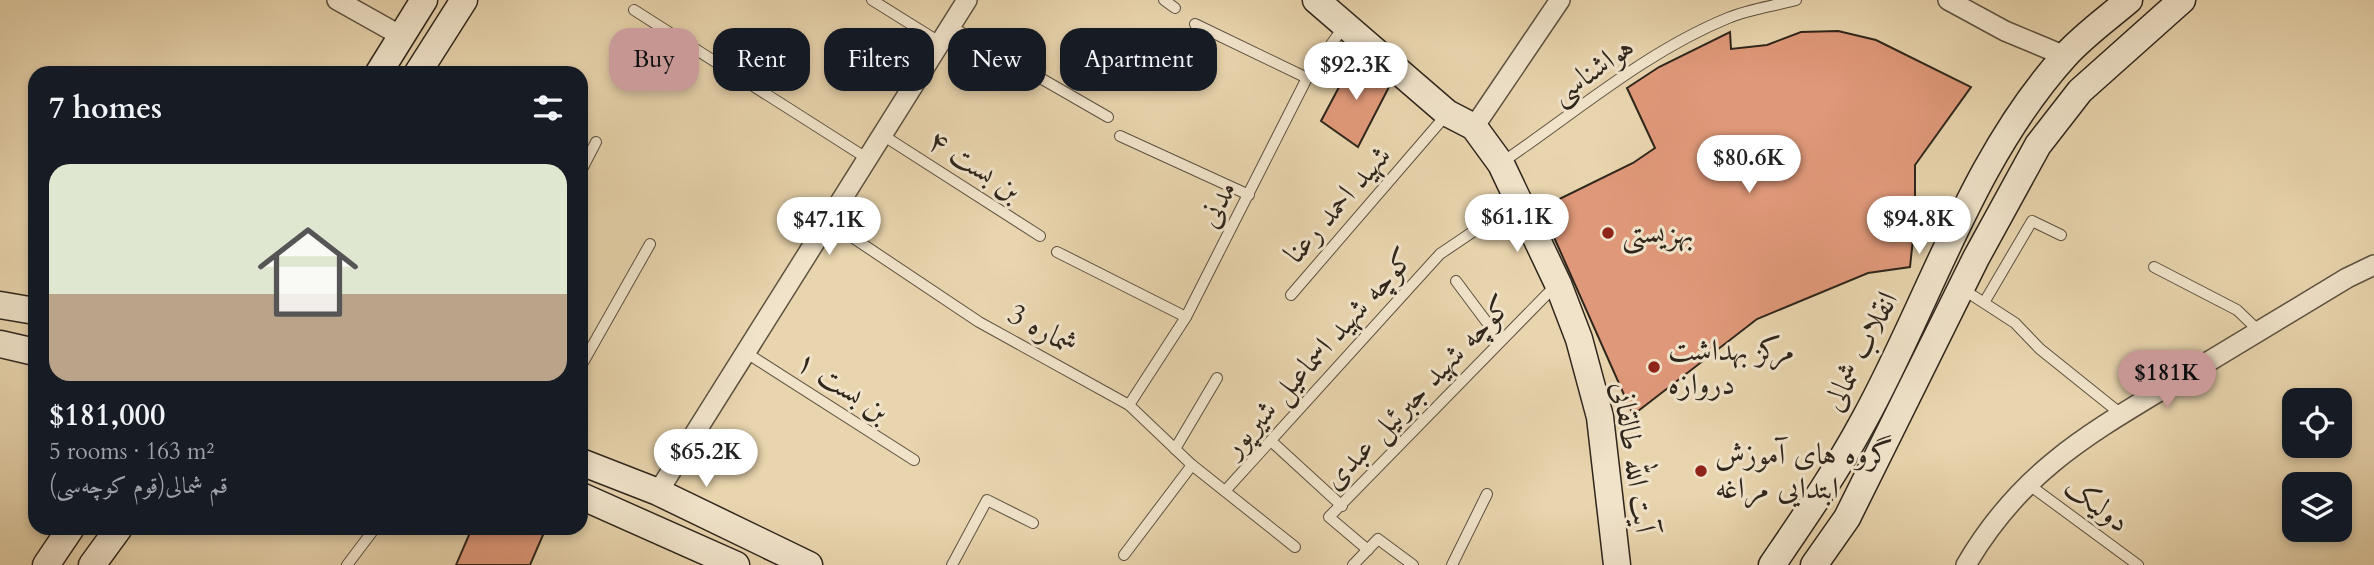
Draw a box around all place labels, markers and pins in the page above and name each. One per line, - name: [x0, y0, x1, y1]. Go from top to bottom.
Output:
- pin: $92.3K: [1299, 42, 1413, 102]
- pin: $80.6K: [1692, 136, 1806, 195]
- pin: $61.1K: [1460, 194, 1574, 254]
- pin: $94.8K: [1862, 196, 1976, 256]
- pin: $47.1K: [772, 198, 886, 257]
- place label: بهزیستی: [1622, 213, 1694, 255]
- marker: بهزیستی: [1600, 225, 1616, 241]
- place label: مرکز بهداشت دروازه: [1668, 330, 1794, 405]
- pin: $181K: [2118, 350, 2216, 410]
- marker: مرکز بهداشت دروازه: [1646, 359, 1662, 375]
- pin: $65.2K: [649, 430, 763, 489]
- place label: گروه های آموزش ابتدایی مراغه: [1715, 434, 1893, 509]
- marker: گروه های آموزش ابتدایی مراغه: [1693, 463, 1709, 479]

